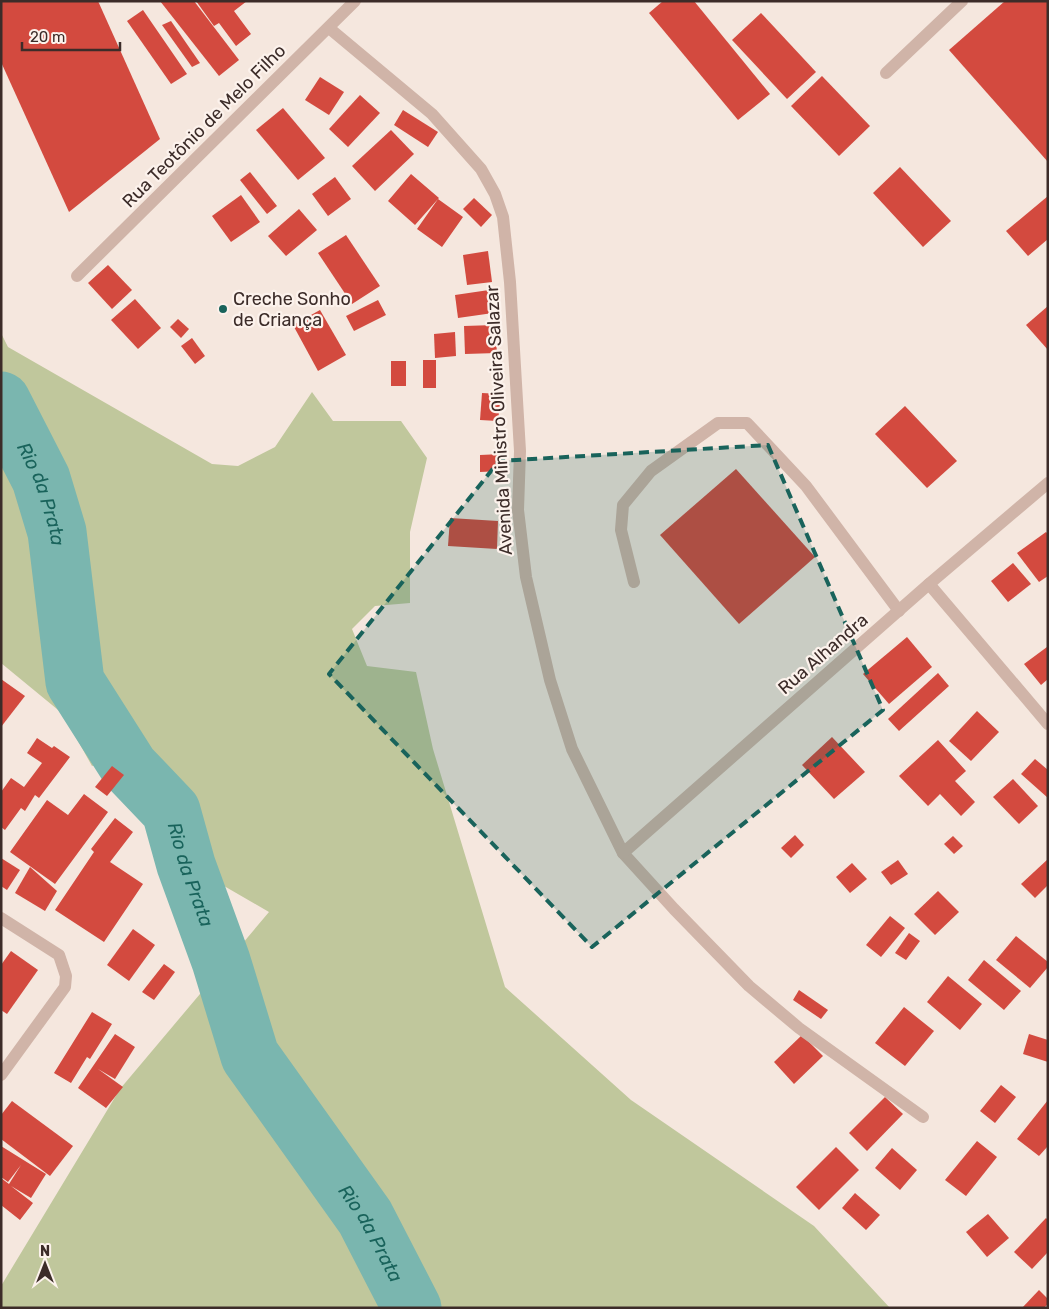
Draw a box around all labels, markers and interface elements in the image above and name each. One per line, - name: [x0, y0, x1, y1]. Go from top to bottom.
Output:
- scale bar: [22, 20, 120, 52]
- text: 20 m: [30, 28, 65, 46]
- street label: Rua Teotônio de Melo Filho: [118, 40, 290, 212]
- street label: Avenida Ministro Oliveira Salazar: [481, 284, 517, 556]
- place label: Creche Sonho de Criança: [233, 288, 351, 331]
- marker: Creche Sonho de Criança: [217, 303, 229, 315]
- water label: Rio da Prata: [12, 438, 70, 547]
- street label: Rua Alhandra: [773, 609, 873, 699]
- water label: Rio da Prata: [163, 819, 219, 930]
- water label: Rio da Prata: [334, 1180, 408, 1286]
- north arrow: [20, 1239, 70, 1289]
- text: N: [40, 1243, 50, 1260]

